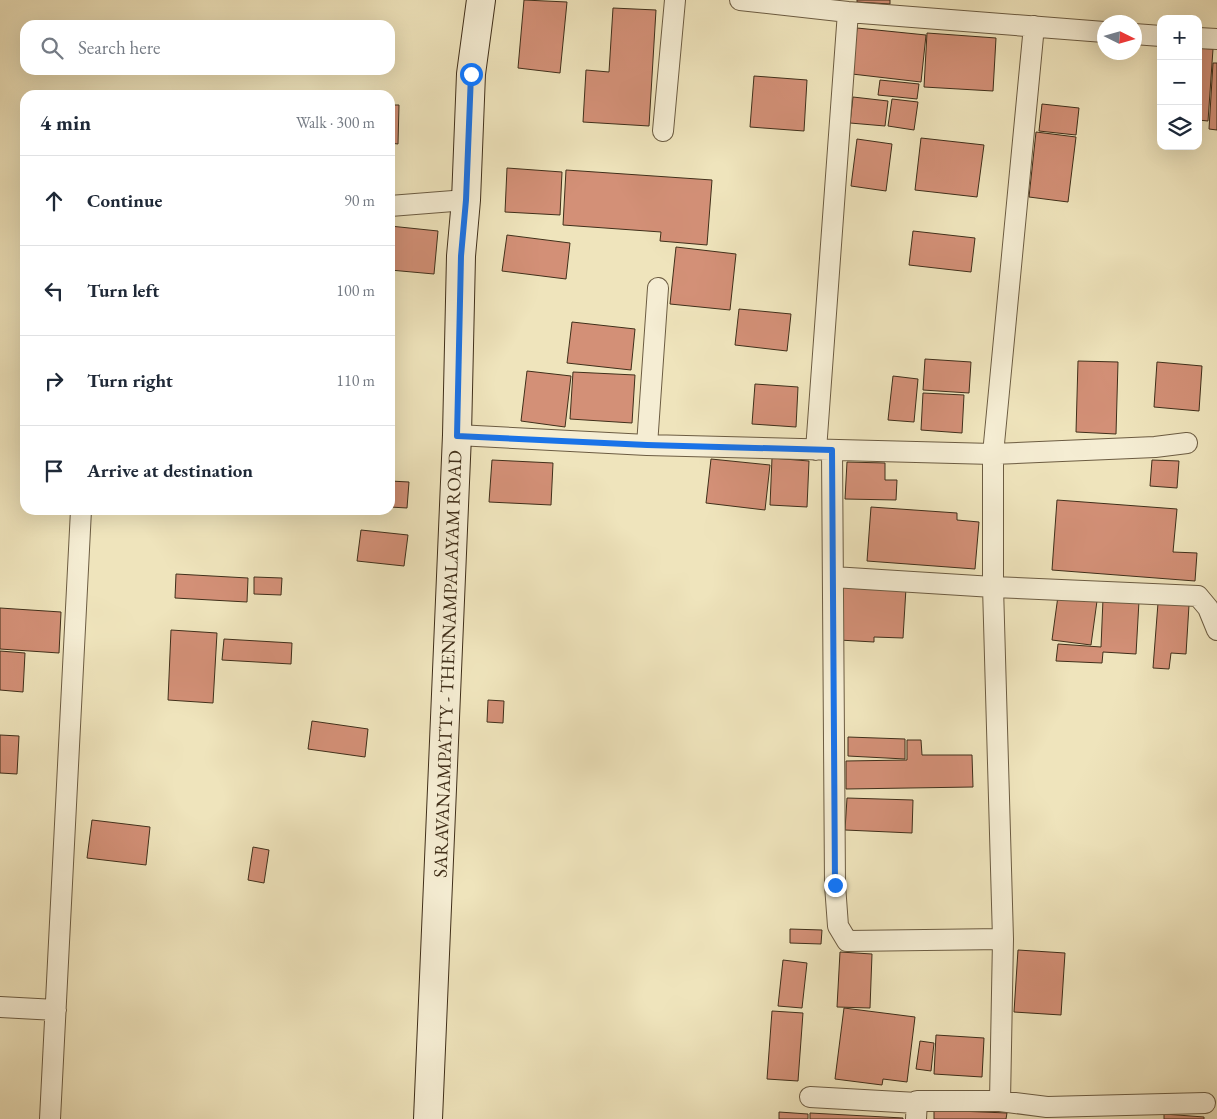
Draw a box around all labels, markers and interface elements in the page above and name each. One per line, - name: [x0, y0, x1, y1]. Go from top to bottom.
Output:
- north arrow: [1097, 15, 1142, 60]
- map controls: [1157, 15, 1202, 150]
- button: +: [1157, 15, 1202, 60]
- search box: [20, 20, 395, 75]
- icon: search: [38, 34, 66, 62]
- text: Search here: [78, 35, 160, 60]
- button: −: [1157, 60, 1202, 105]
- route start: [460, 63, 483, 86]
- button: layers: [1157, 105, 1202, 150]
- text: 4 min: [40, 109, 91, 136]
- text: Walk · 300 m: [296, 112, 375, 133]
- icon: ahead: [40, 187, 68, 215]
- text: Continue: [87, 188, 162, 213]
- text: 90 m: [344, 190, 375, 211]
- icon: left: [40, 277, 68, 305]
- text: Turn left: [87, 278, 159, 303]
- text: 100 m: [336, 280, 375, 301]
- icon: right: [40, 367, 68, 395]
- text: Turn right: [87, 368, 173, 393]
- text: 110 m: [336, 370, 375, 391]
- street label: SARAVANAMPATTY - THENNAMPALAYAM ROAD: [428, 450, 467, 878]
- icon: arrive: [40, 457, 68, 485]
- text: Arrive at destination: [87, 458, 253, 483]
- route end: [824, 874, 847, 897]

